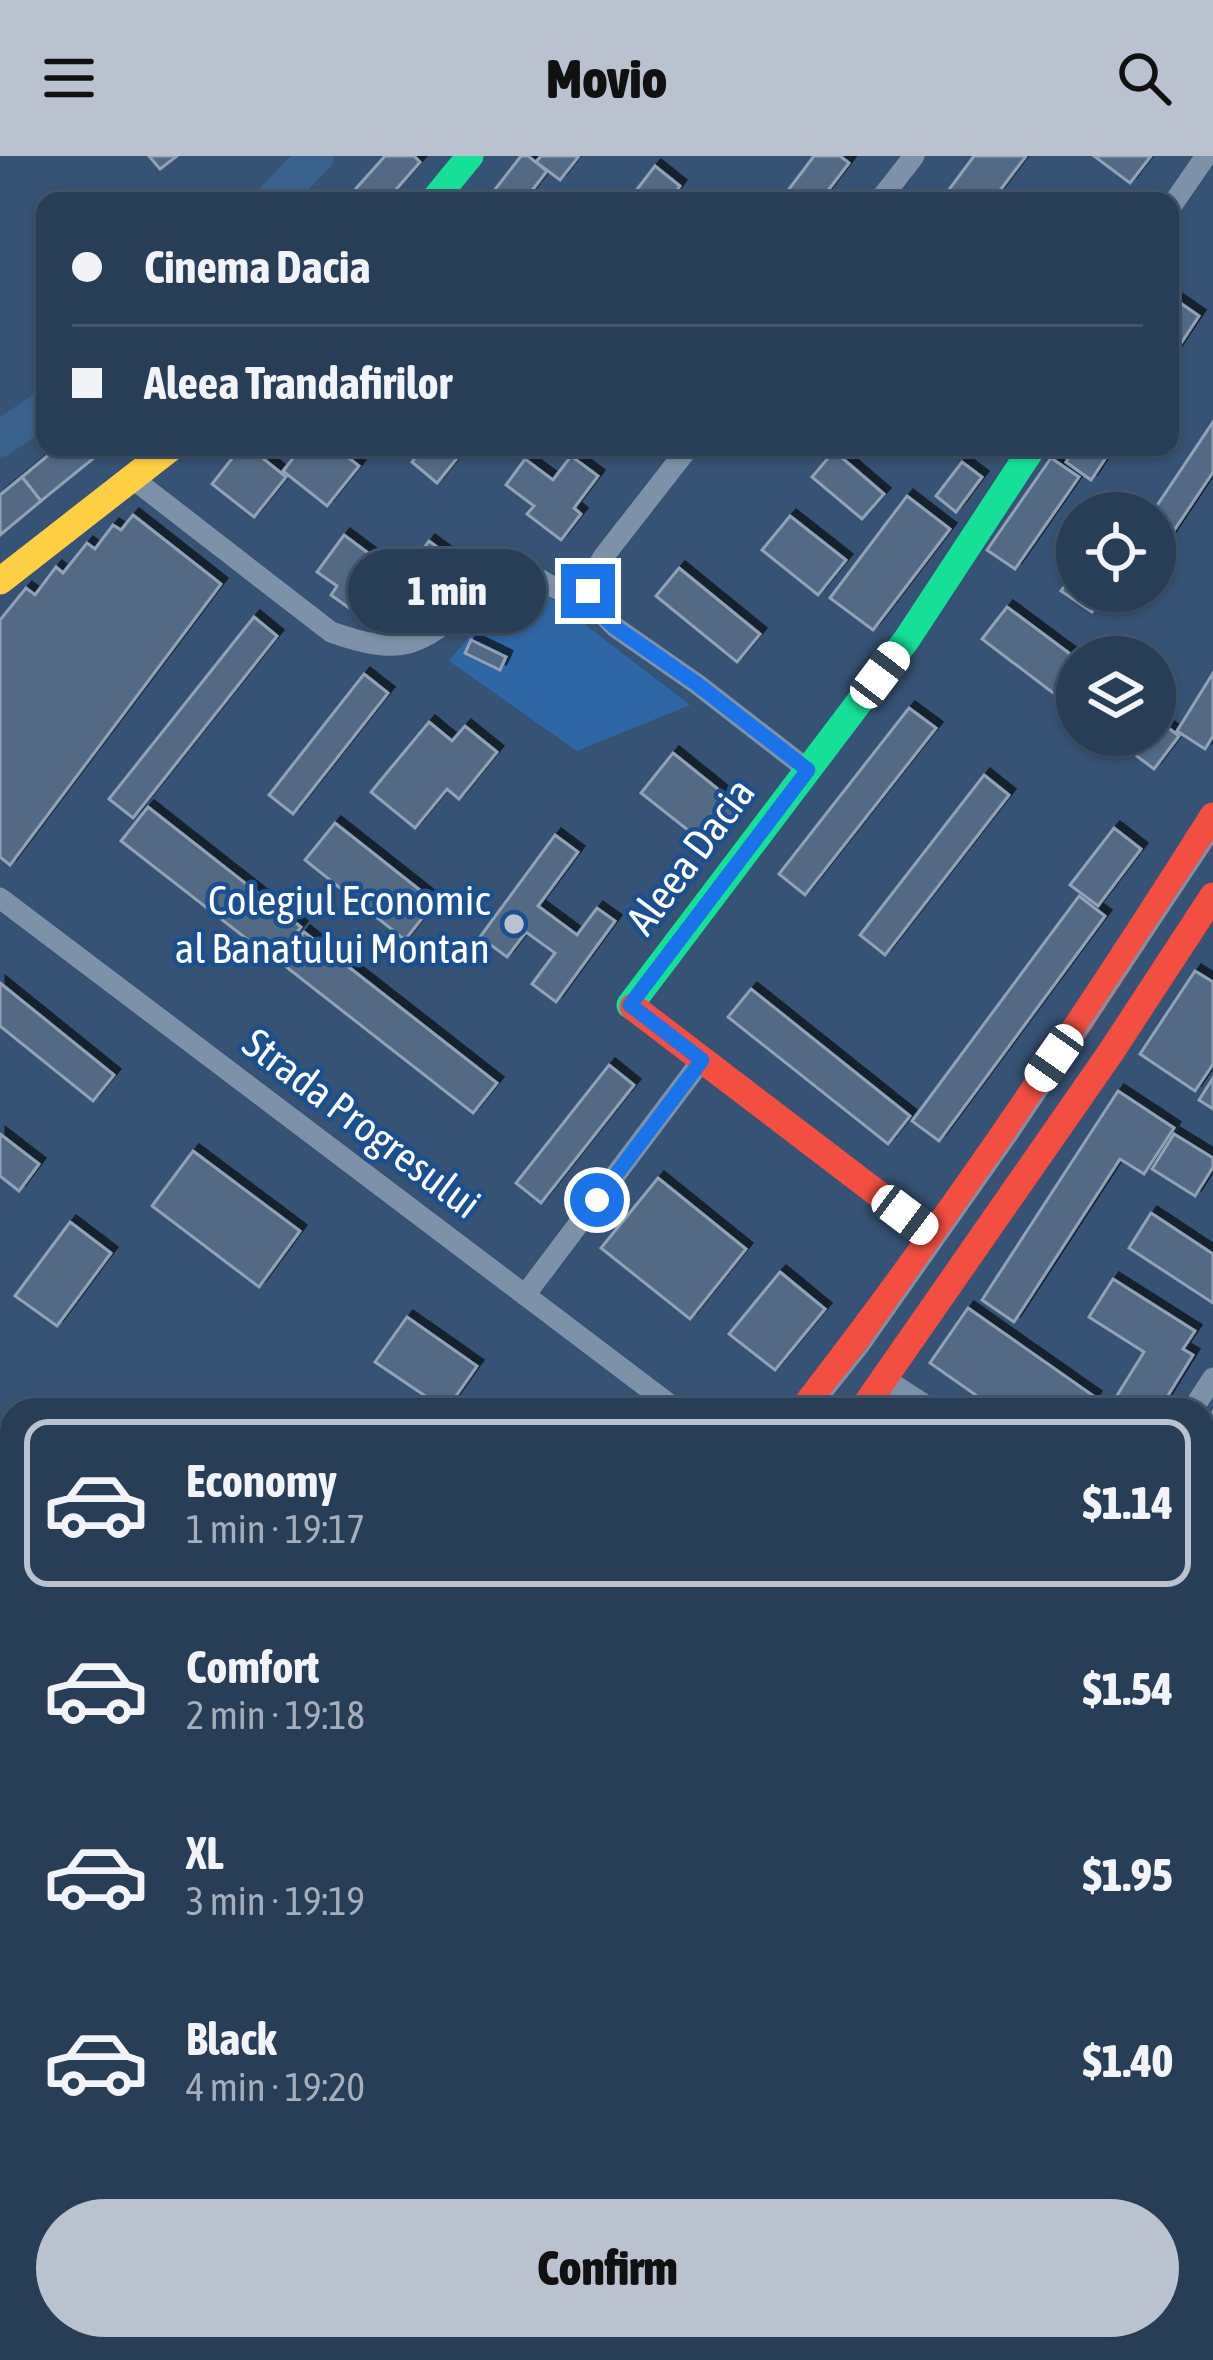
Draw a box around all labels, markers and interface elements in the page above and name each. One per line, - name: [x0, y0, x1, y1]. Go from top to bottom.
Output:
- icon: menu: [36, 45, 102, 111]
- icon: search: [1111, 45, 1177, 111]
- text: Movio: [546, 48, 667, 109]
- text: Cinema Dacia: [144, 241, 370, 293]
- text: Aleea Trandafirilor: [144, 357, 452, 409]
- map controls: [1056, 492, 1176, 756]
- button: locate: [1056, 492, 1176, 612]
- callout: 1 min: [348, 549, 546, 633]
- route end: [561, 564, 615, 618]
- text: 1 min: [407, 569, 487, 613]
- car: [844, 635, 916, 715]
- button: layers: [1056, 636, 1176, 756]
- street label: Aleea Dacia: [616, 769, 764, 943]
- place label: Colegiul Economic al Banatului Montan: [175, 876, 490, 972]
- marker: Colegiul Economic al Banatului Montan: [501, 911, 527, 937]
- street label: Strada Progresului: [234, 1018, 490, 1228]
- car: [1019, 1018, 1089, 1098]
- route start: [570, 1173, 624, 1227]
- car: [865, 1179, 945, 1251]
- icon: car: [42, 1449, 150, 1557]
- text: Economy: [186, 1455, 337, 1507]
- text: $1.14: [1083, 1477, 1173, 1529]
- text: 1 min · 19:17: [186, 1507, 365, 1551]
- icon: car: [42, 1635, 150, 1743]
- text: Comfort: [186, 1641, 319, 1693]
- text: $1.54: [1083, 1663, 1173, 1715]
- text: 2 min · 19:18: [186, 1693, 365, 1737]
- icon: car: [42, 1821, 150, 1929]
- text: XL: [186, 1827, 224, 1879]
- text: $1.95: [1083, 1849, 1173, 1901]
- text: 3 min · 19:19: [186, 1879, 365, 1923]
- icon: car: [42, 2007, 150, 2115]
- text: Black: [186, 2013, 277, 2065]
- text: $1.40: [1083, 2035, 1173, 2087]
- text: 4 min · 19:20: [186, 2065, 365, 2109]
- button: Confirm: [36, 2199, 1179, 2337]

